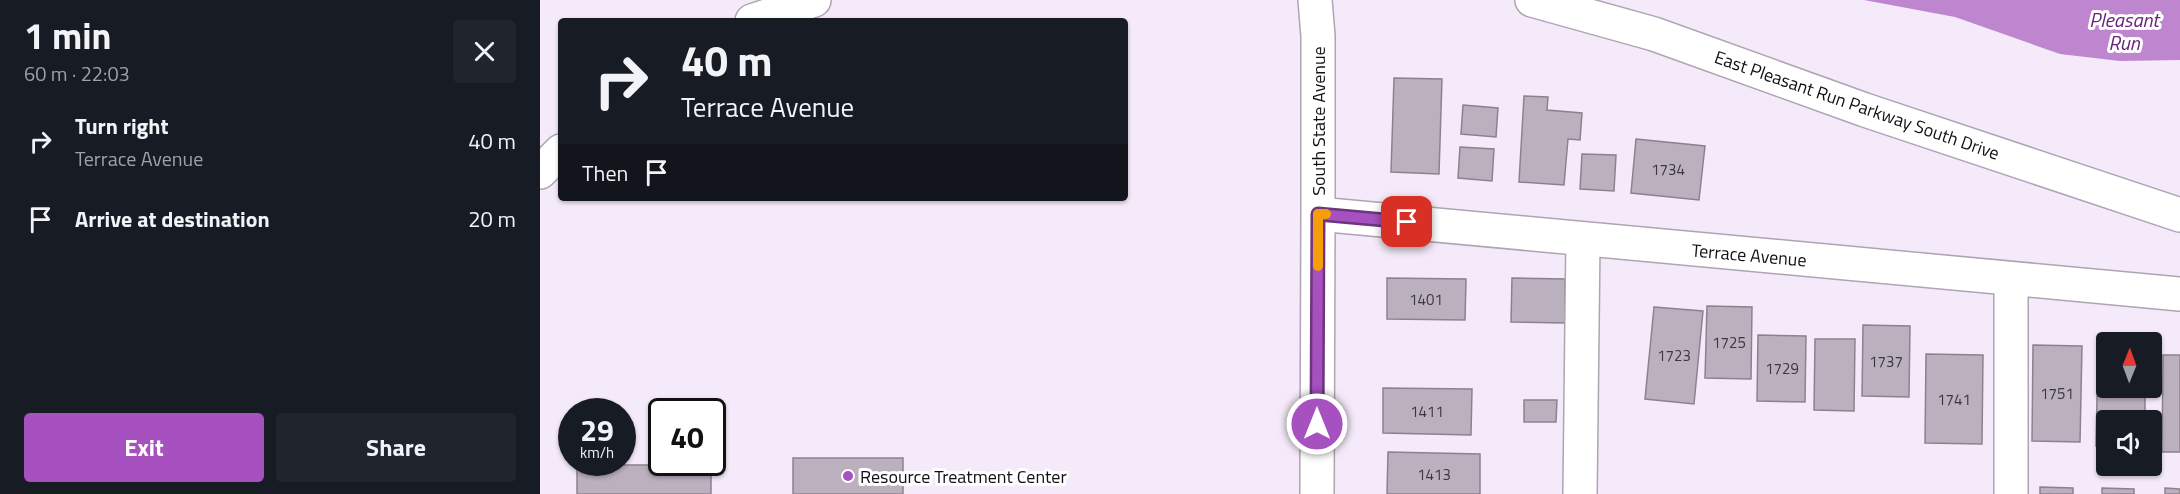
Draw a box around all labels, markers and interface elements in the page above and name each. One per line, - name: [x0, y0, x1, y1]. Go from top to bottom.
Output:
- water label: Pleasant Run: [2089, 4, 2161, 58]
- text: 1 min: [24, 8, 111, 63]
- button: close: [453, 20, 516, 83]
- text: 40 m: [681, 28, 773, 92]
- icon: right: [582, 42, 660, 120]
- street label: East Pleasant Run Parkway South Drive: [1711, 43, 2003, 167]
- street label: South State Avenue: [1305, 46, 1332, 196]
- text: 60 m · 22:03: [24, 58, 130, 89]
- text: Terrace Avenue: [681, 86, 854, 127]
- text: Turn right: [75, 109, 169, 143]
- text: 40 m: [468, 124, 516, 158]
- icon: right: [24, 125, 57, 158]
- text: Terrace Avenue: [75, 143, 203, 174]
- text: Then: [582, 156, 628, 190]
- icon: arrive: [640, 156, 673, 189]
- house number: 1734: [1651, 158, 1685, 181]
- pin: [1381, 196, 1432, 247]
- text: Arrive at destination: [75, 202, 270, 236]
- text: 20 m: [468, 202, 516, 236]
- icon: arrive: [24, 203, 57, 236]
- icon: arrive: [1390, 205, 1423, 238]
- street label: Terrace Avenue: [1690, 237, 1808, 273]
- house number: 1401: [1409, 288, 1443, 311]
- house number: 1725: [1712, 331, 1746, 354]
- north arrow: [2096, 332, 2162, 398]
- map controls: [2096, 332, 2162, 476]
- house number: 1723: [1657, 344, 1691, 367]
- house number: 1737: [1869, 350, 1903, 373]
- house number: 1729: [1765, 357, 1799, 380]
- house number: 1751: [2040, 382, 2074, 405]
- house number: 1741: [1937, 388, 1971, 411]
- position arrow: [1285, 392, 1349, 456]
- speed limit sign: 40: [648, 398, 726, 476]
- house number: 1411: [1410, 400, 1444, 423]
- text: 29: [580, 407, 614, 453]
- button: sound: [2096, 410, 2162, 476]
- button: Exit: [24, 413, 264, 482]
- button: Share: [276, 413, 516, 482]
- text: km/h: [580, 441, 614, 464]
- place label: Resource Treatment Center: [860, 463, 1067, 490]
- house number: 1413: [1417, 463, 1451, 486]
- marker: Resource Treatment Center: [841, 469, 855, 483]

